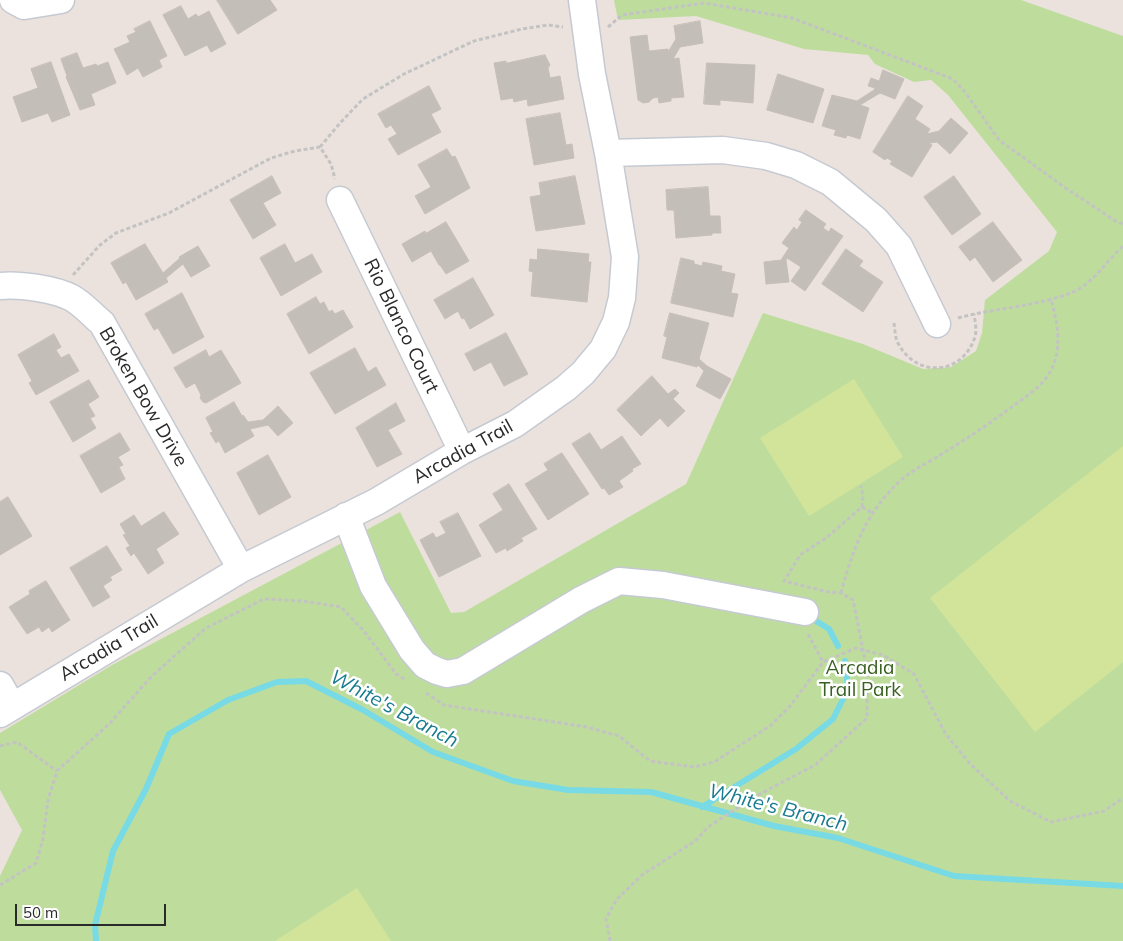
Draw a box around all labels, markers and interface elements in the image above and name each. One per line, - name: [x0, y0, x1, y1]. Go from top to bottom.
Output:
- street label: Rio Blanco Court: [359, 255, 443, 397]
- street label: Broken Bow Drive: [94, 323, 192, 471]
- street label: Arcadia Trail: [409, 415, 517, 489]
- street label: Arcadia Trail: [56, 610, 162, 686]
- park label: Arcadia Trail Park: [819, 657, 901, 701]
- water label: White's Branch: [326, 665, 462, 753]
- water label: White's Branch: [706, 779, 850, 837]
- scale bar: [18, 894, 169, 926]
- text: 50 m: [23, 903, 58, 922]

